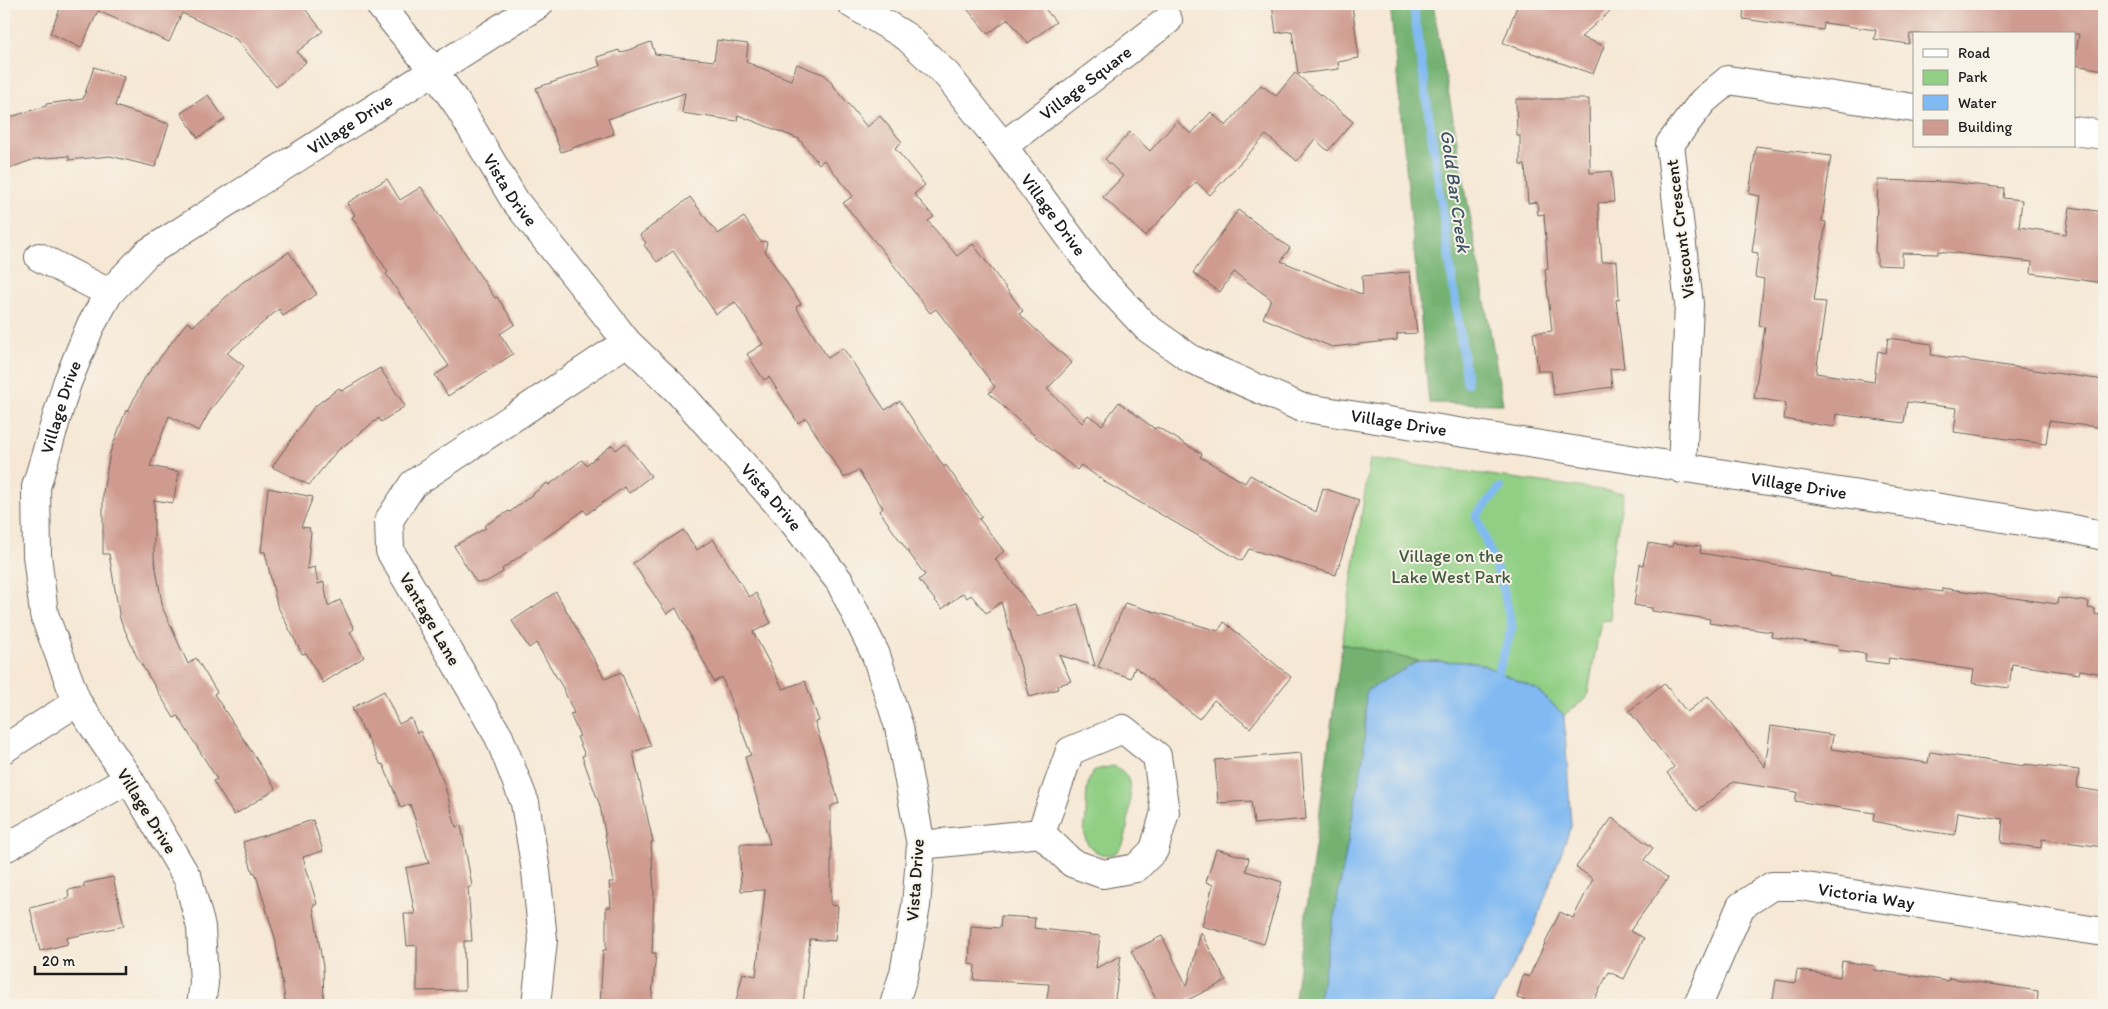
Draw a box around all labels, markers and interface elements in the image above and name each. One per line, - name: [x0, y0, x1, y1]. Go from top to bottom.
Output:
- legend: [1913, 32, 2076, 148]
- street label: Village Square: [1035, 41, 1136, 125]
- text: Road: [1958, 44, 1991, 62]
- text: Park: [1958, 68, 1988, 86]
- street label: Village Drive: [303, 89, 397, 159]
- text: Water: [1958, 94, 1997, 112]
- text: Building: [1958, 118, 2012, 136]
- water label: Gold Bar Creek: [1436, 128, 1476, 255]
- street label: Vista Drive: [478, 150, 542, 231]
- street label: Viscount Crescent: [1661, 158, 1699, 300]
- street label: Village Drive: [1016, 169, 1091, 260]
- street label: Village Drive: [35, 357, 86, 456]
- street label: Village Drive: [1349, 404, 1448, 441]
- street label: Vista Drive: [736, 458, 807, 535]
- street label: Village Drive: [1749, 467, 1848, 504]
- park label: Village on the Lake West Park: [1391, 545, 1511, 588]
- street label: Vantage Lane: [394, 568, 466, 670]
- street label: Village Drive: [112, 764, 182, 858]
- street label: Vista Drive: [901, 838, 929, 922]
- street label: Victoria Way: [1817, 878, 1917, 914]
- scale bar: [35, 944, 126, 976]
- text: 20 m: [42, 952, 76, 970]

